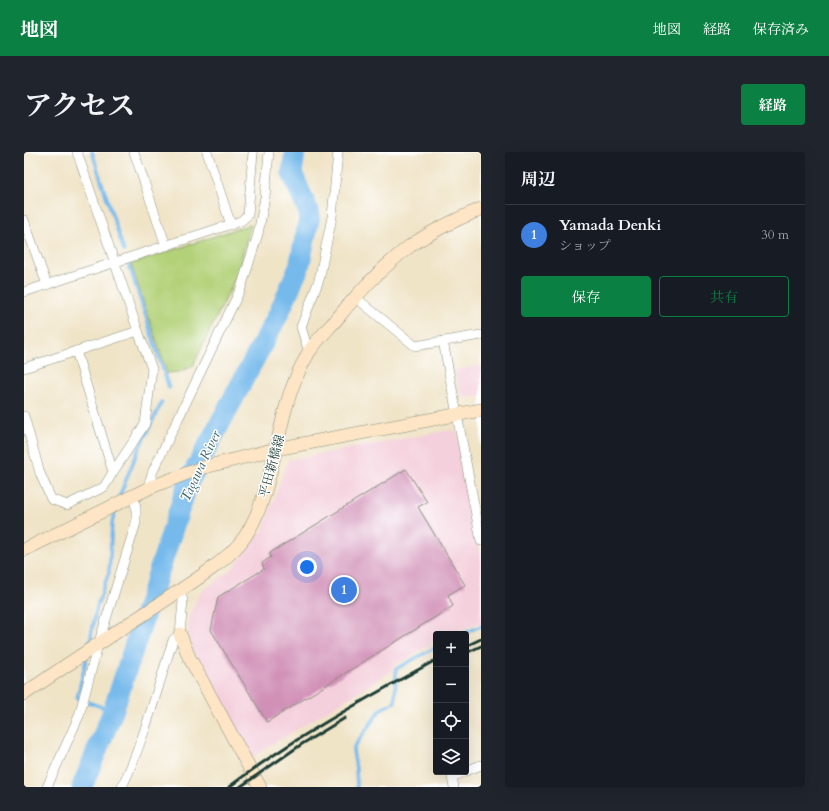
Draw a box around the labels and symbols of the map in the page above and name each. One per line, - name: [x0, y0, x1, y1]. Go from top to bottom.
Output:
- water label: Tagawa River: [176, 427, 225, 505]
- street label: 平田新橋線: [255, 433, 289, 500]
- your location: [297, 557, 317, 577]
- pin: 1: [331, 575, 357, 605]

